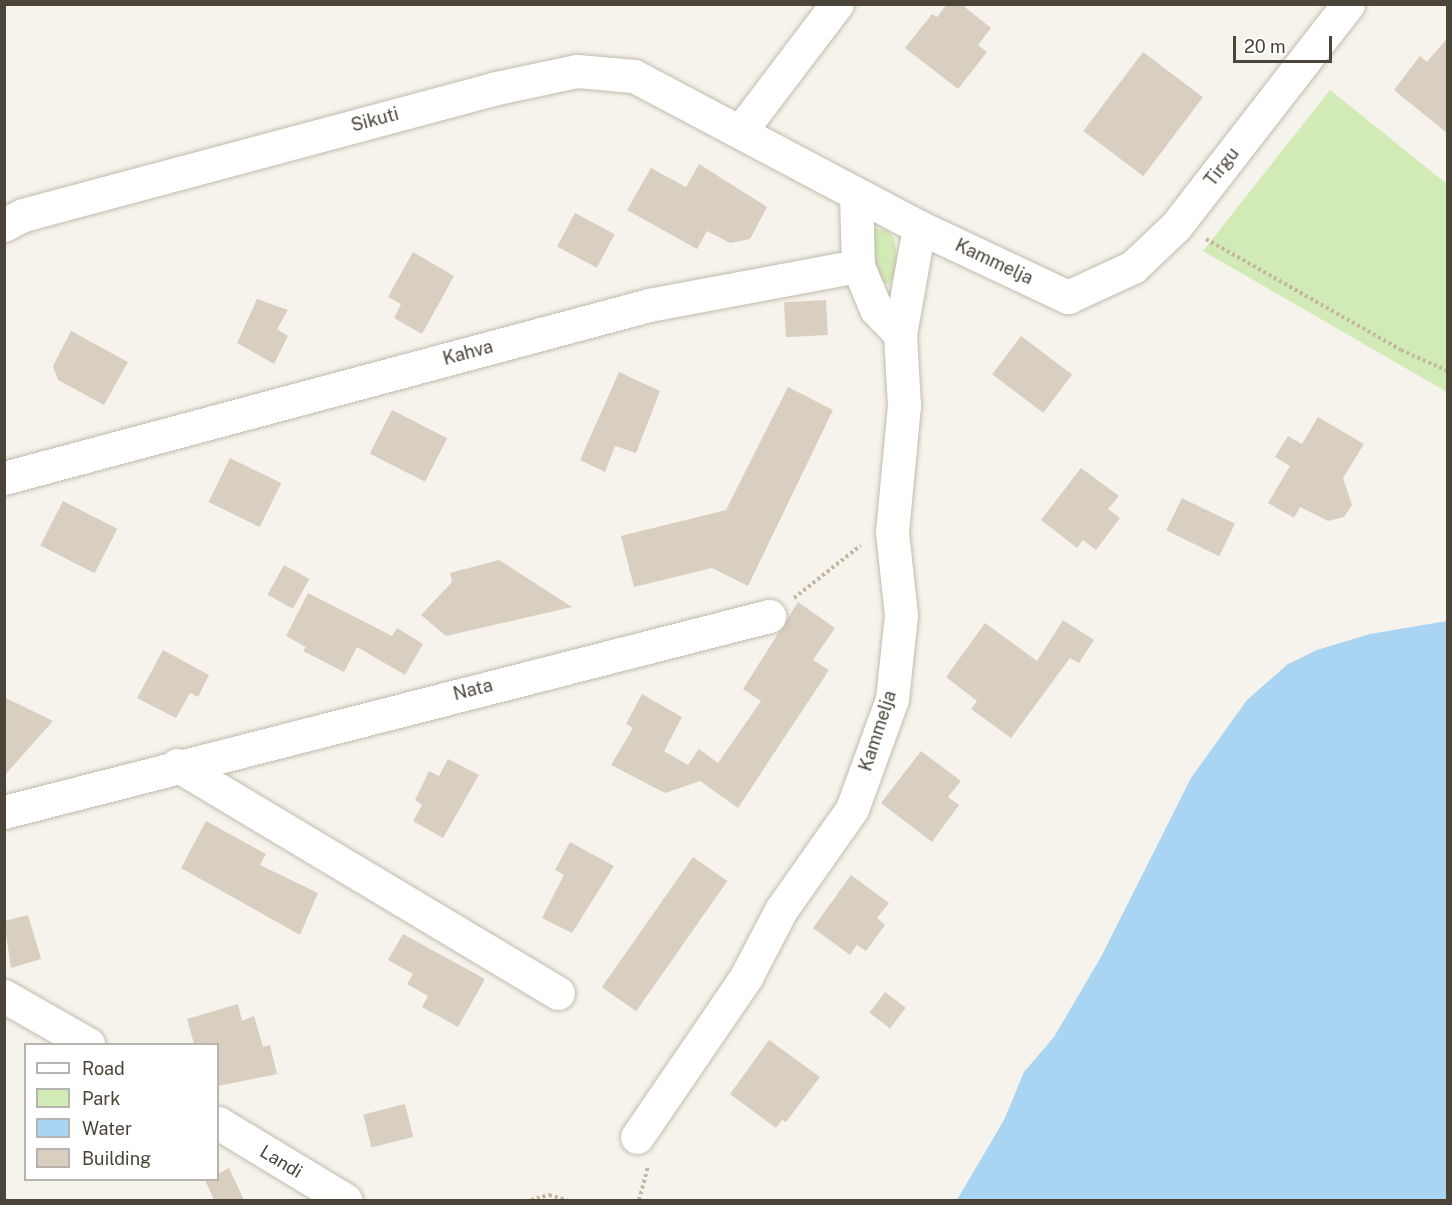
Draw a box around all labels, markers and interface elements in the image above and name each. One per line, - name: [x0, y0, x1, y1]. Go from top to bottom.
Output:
- scale bar: [1236, 24, 1335, 62]
- text: 20 m: [1244, 36, 1286, 57]
- street label: Sikuti: [349, 103, 401, 137]
- street label: Tirgu: [1200, 143, 1244, 191]
- street label: Kammelja: [952, 235, 1036, 289]
- street label: Kahva: [441, 336, 495, 370]
- street label: Nata: [451, 675, 495, 705]
- street label: Kammelja: [855, 688, 901, 774]
- legend: [24, 1043, 219, 1181]
- text: Road: [82, 1058, 125, 1079]
- text: Park: [82, 1088, 120, 1109]
- text: Water: [82, 1118, 132, 1139]
- street label: Landi: [256, 1141, 306, 1183]
- text: Building: [82, 1148, 151, 1169]

